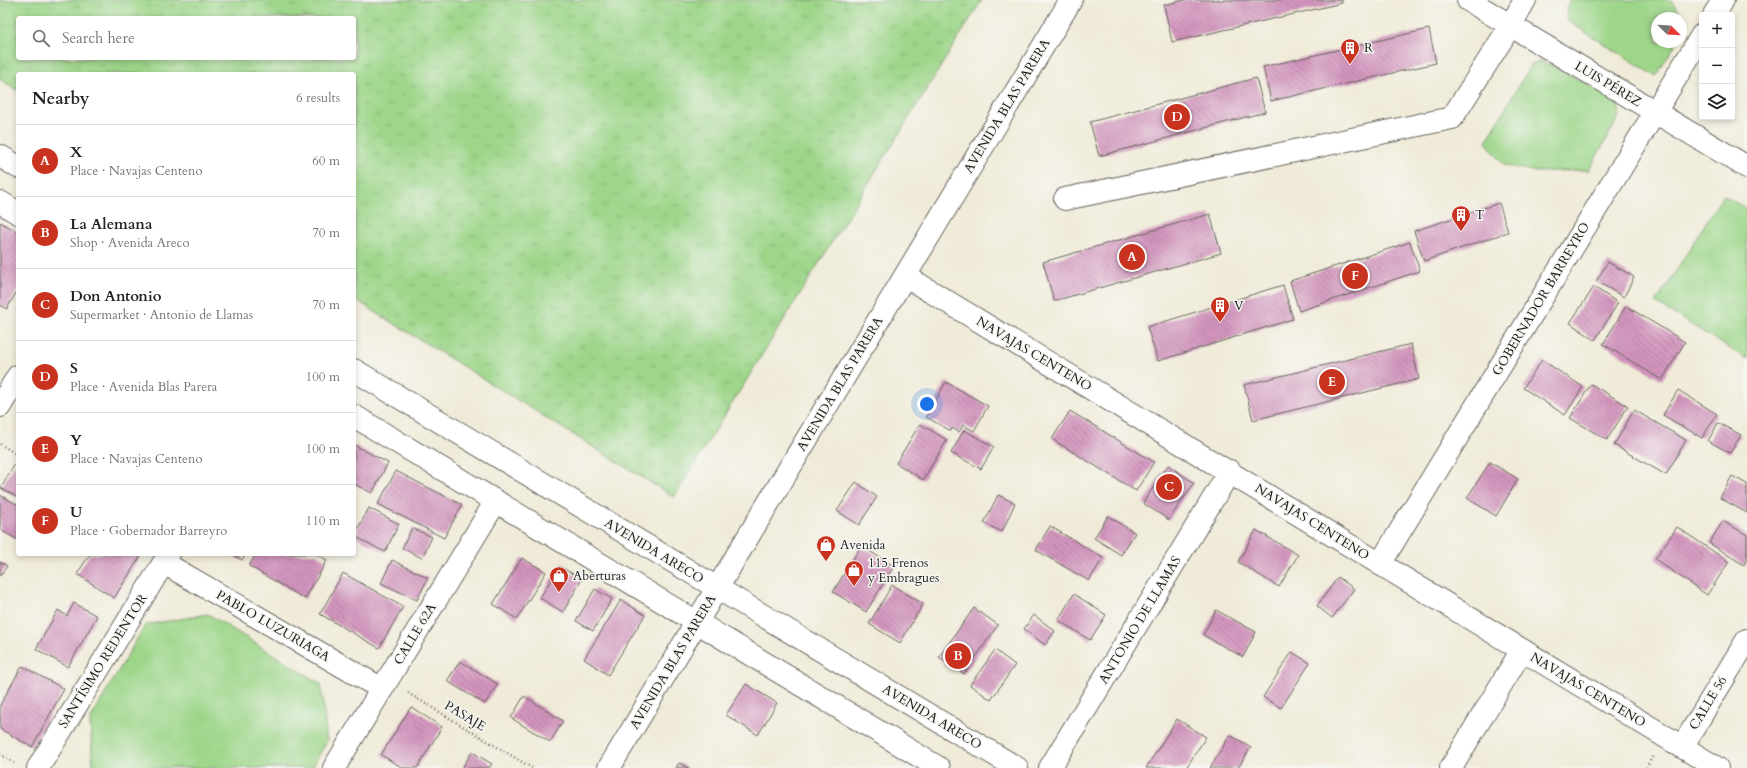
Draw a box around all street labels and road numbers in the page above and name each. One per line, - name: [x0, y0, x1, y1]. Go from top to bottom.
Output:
- street label: AVENIDA BLAS PARERA: [960, 35, 1055, 177]
- street label: LUIS PÉREZ: [1571, 57, 1645, 111]
- street label: GOBERNADOR BARREYRO: [1488, 219, 1594, 379]
- street label: NAVAJAS CENTENO: [973, 312, 1095, 396]
- street label: AVENIDA BLAS PARERA: [793, 313, 888, 455]
- street label: NAVAJAS CENTENO: [1251, 479, 1373, 565]
- street label: AVENIDA ARECO: [601, 514, 707, 588]
- street label: ANTONIO DE LLAMAS: [1095, 553, 1185, 687]
- street label: PABLO LUZURIAGA: [213, 586, 334, 666]
- street label: SANTÍSIMO REDENTOR: [54, 590, 152, 732]
- street label: AVENIDA BLAS PARERA: [626, 591, 721, 733]
- street label: CALLE 62A: [390, 599, 441, 668]
- street label: NAVAJAS CENTENO: [1527, 648, 1649, 732]
- street label: CALLE 56: [1685, 672, 1731, 733]
- street label: AVENIDA ARECO: [879, 680, 985, 754]
- street label: PASAJE: [441, 697, 489, 735]

